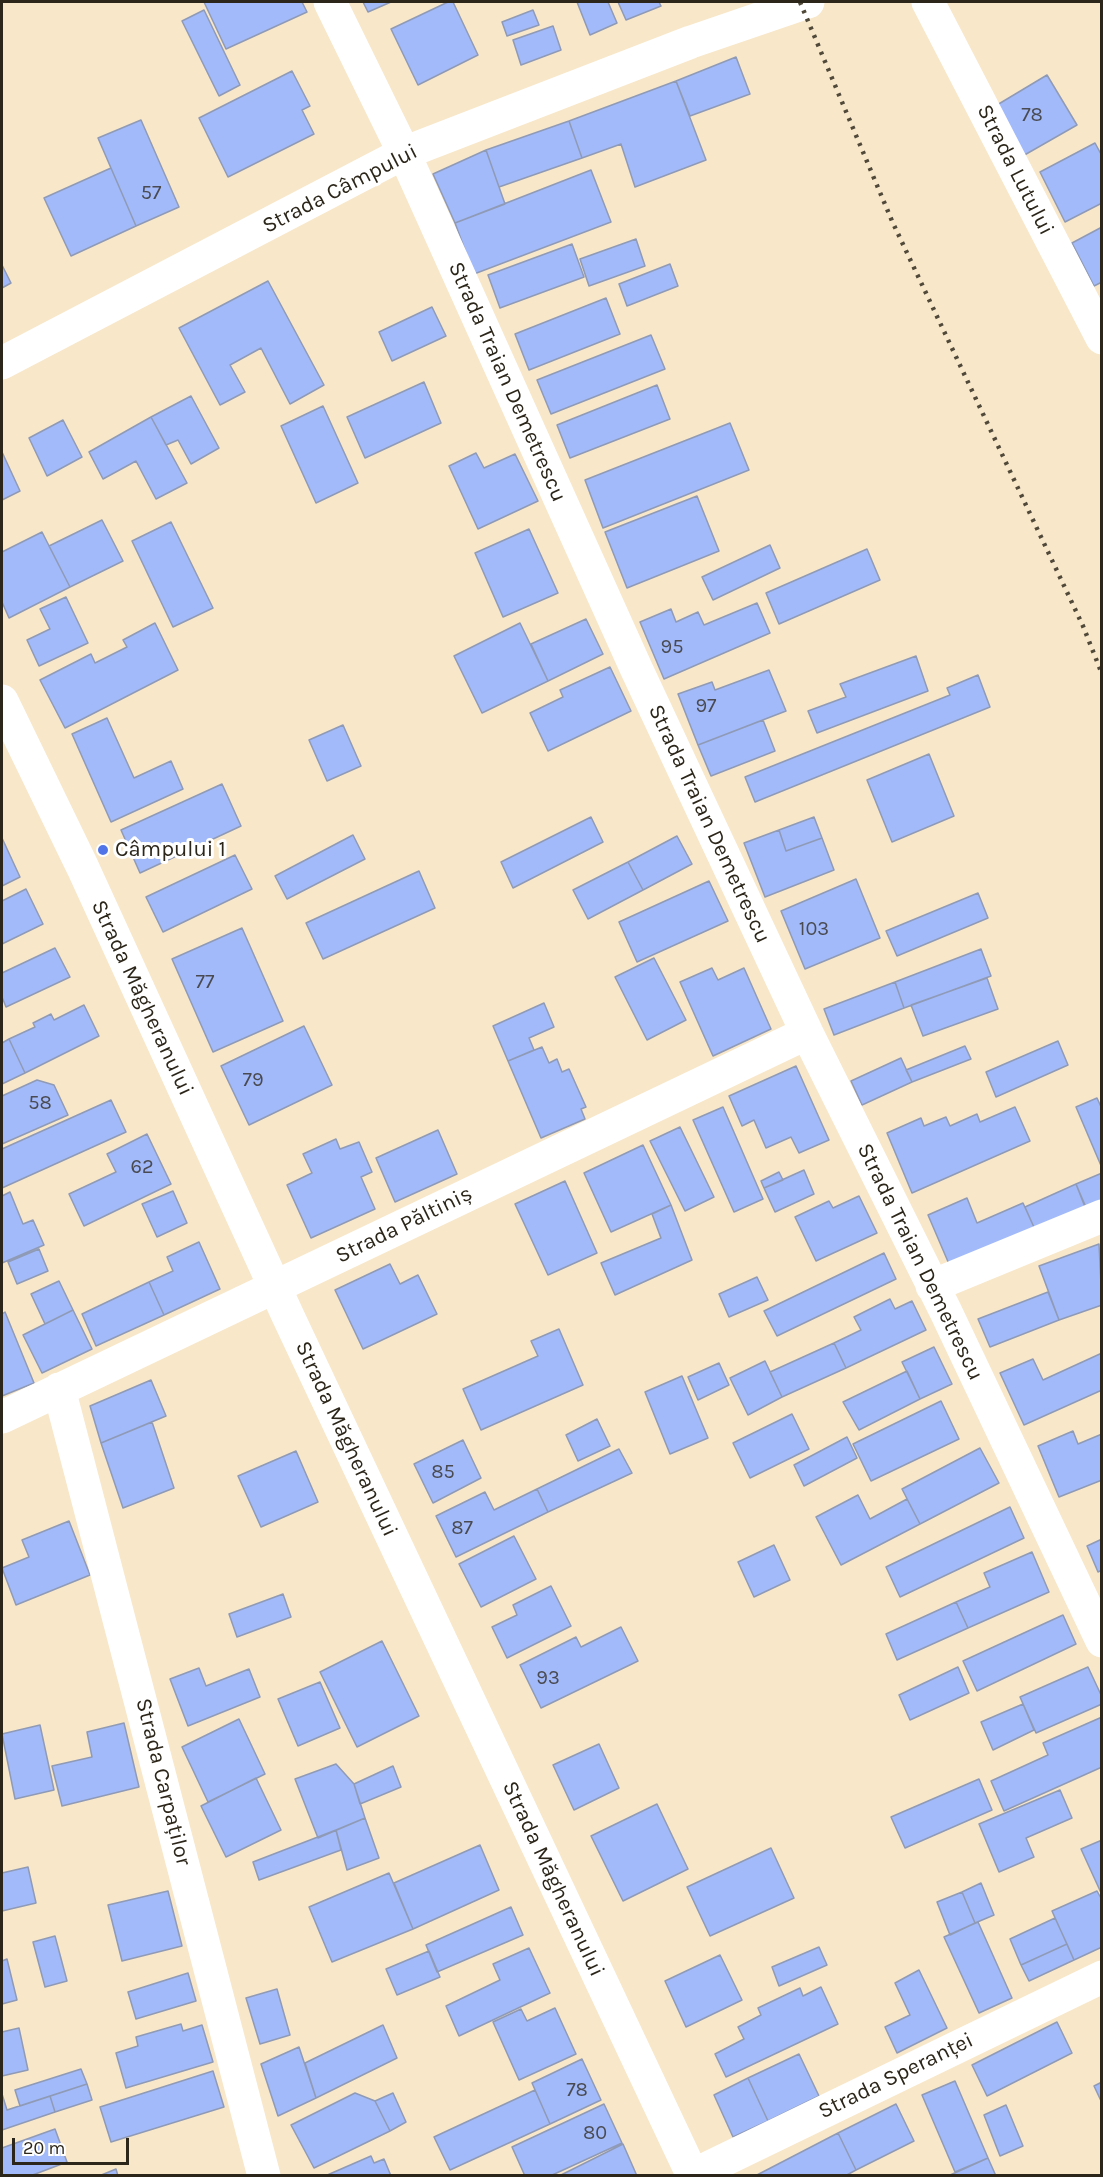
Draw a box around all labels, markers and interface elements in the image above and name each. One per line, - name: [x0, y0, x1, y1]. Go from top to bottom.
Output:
- street label: Strada Lutului: [971, 100, 1059, 240]
- house number: 78: [1021, 103, 1043, 127]
- street label: Strada Câmpului: [258, 139, 422, 239]
- house number: 57: [141, 181, 161, 205]
- street label: Strada Traian Demetrescu: [442, 258, 572, 506]
- house number: 95: [661, 635, 683, 659]
- house number: 97: [696, 694, 716, 718]
- street label: Strada Traian Demetrescu: [642, 701, 776, 947]
- place label: Câmpului 1: [115, 837, 226, 863]
- marker: Câmpului 1: [96, 843, 110, 857]
- street label: Strada Măgheranului: [85, 896, 199, 1100]
- house number: 103: [799, 917, 829, 941]
- house number: 77: [196, 970, 214, 994]
- house number: 79: [243, 1068, 263, 1092]
- house number: 58: [28, 1091, 52, 1115]
- street label: Strada Traian Demetrescu: [851, 1139, 989, 1385]
- house number: 62: [130, 1155, 154, 1179]
- street label: Strada Păltiniș: [331, 1181, 477, 1269]
- street label: Strada Măgheranului: [289, 1337, 403, 1541]
- house number: 85: [431, 1460, 455, 1484]
- house number: 87: [451, 1516, 473, 1540]
- house number: 93: [536, 1666, 560, 1690]
- street label: Strada Carpaților: [129, 1696, 197, 1868]
- street label: Strada Măgheranului: [496, 1777, 610, 1981]
- street label: Strada Speranței: [814, 2027, 978, 2125]
- house number: 78: [566, 2078, 588, 2102]
- house number: 80: [583, 2121, 607, 2145]
- scale bar: [15, 2126, 132, 2164]
- text: 20 m: [23, 2137, 65, 2159]

